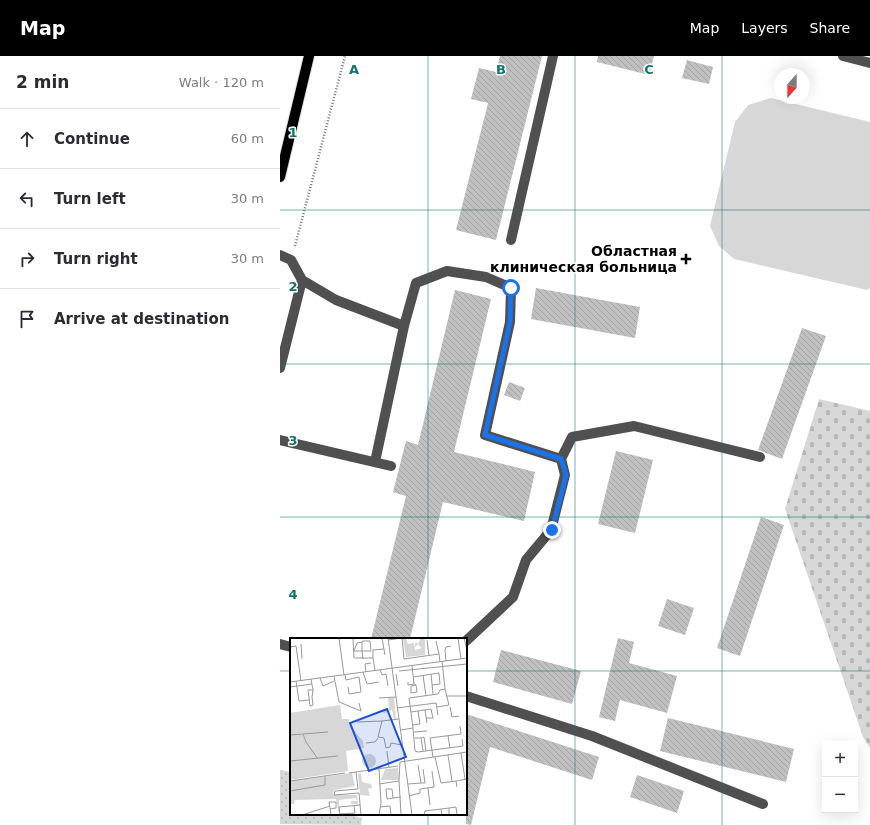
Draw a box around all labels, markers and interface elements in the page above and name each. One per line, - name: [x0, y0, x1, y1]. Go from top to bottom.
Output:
- text: Map: [20, 17, 65, 39]
- text: Map: [690, 20, 719, 36]
- text: Layers: [741, 20, 788, 36]
- text: Share: [810, 20, 850, 36]
- text: A: [349, 62, 359, 77]
- text: B: [496, 62, 506, 77]
- text: C: [644, 62, 654, 77]
- north arrow: [774, 68, 810, 104]
- text: 2 min: [16, 72, 69, 92]
- text: Walk · 120 m: [179, 75, 264, 90]
- text: 1: [288, 125, 298, 140]
- icon: ahead: [16, 128, 38, 150]
- text: Continue: [54, 130, 130, 148]
- text: 60 m: [231, 131, 264, 146]
- icon: left: [16, 188, 38, 210]
- text: Turn left: [54, 190, 126, 208]
- text: 30 m: [231, 191, 264, 206]
- place label: Областная клиническая больница: [490, 243, 677, 275]
- icon: right: [16, 248, 38, 270]
- text: Turn right: [54, 250, 138, 268]
- text: 30 m: [231, 251, 264, 266]
- marker: Областная клиническая больница: [680, 253, 692, 265]
- text: 2: [288, 279, 298, 294]
- route start: [502, 279, 520, 297]
- icon: arrive: [16, 308, 38, 330]
- text: Arrive at destination: [54, 310, 229, 328]
- text: 3: [288, 433, 298, 448]
- route end: [543, 521, 561, 539]
- text: 4: [288, 587, 298, 602]
- inset map: [290, 638, 467, 815]
- map controls: [822, 741, 858, 813]
- button: +: [822, 741, 858, 777]
- button: −: [822, 777, 858, 813]

